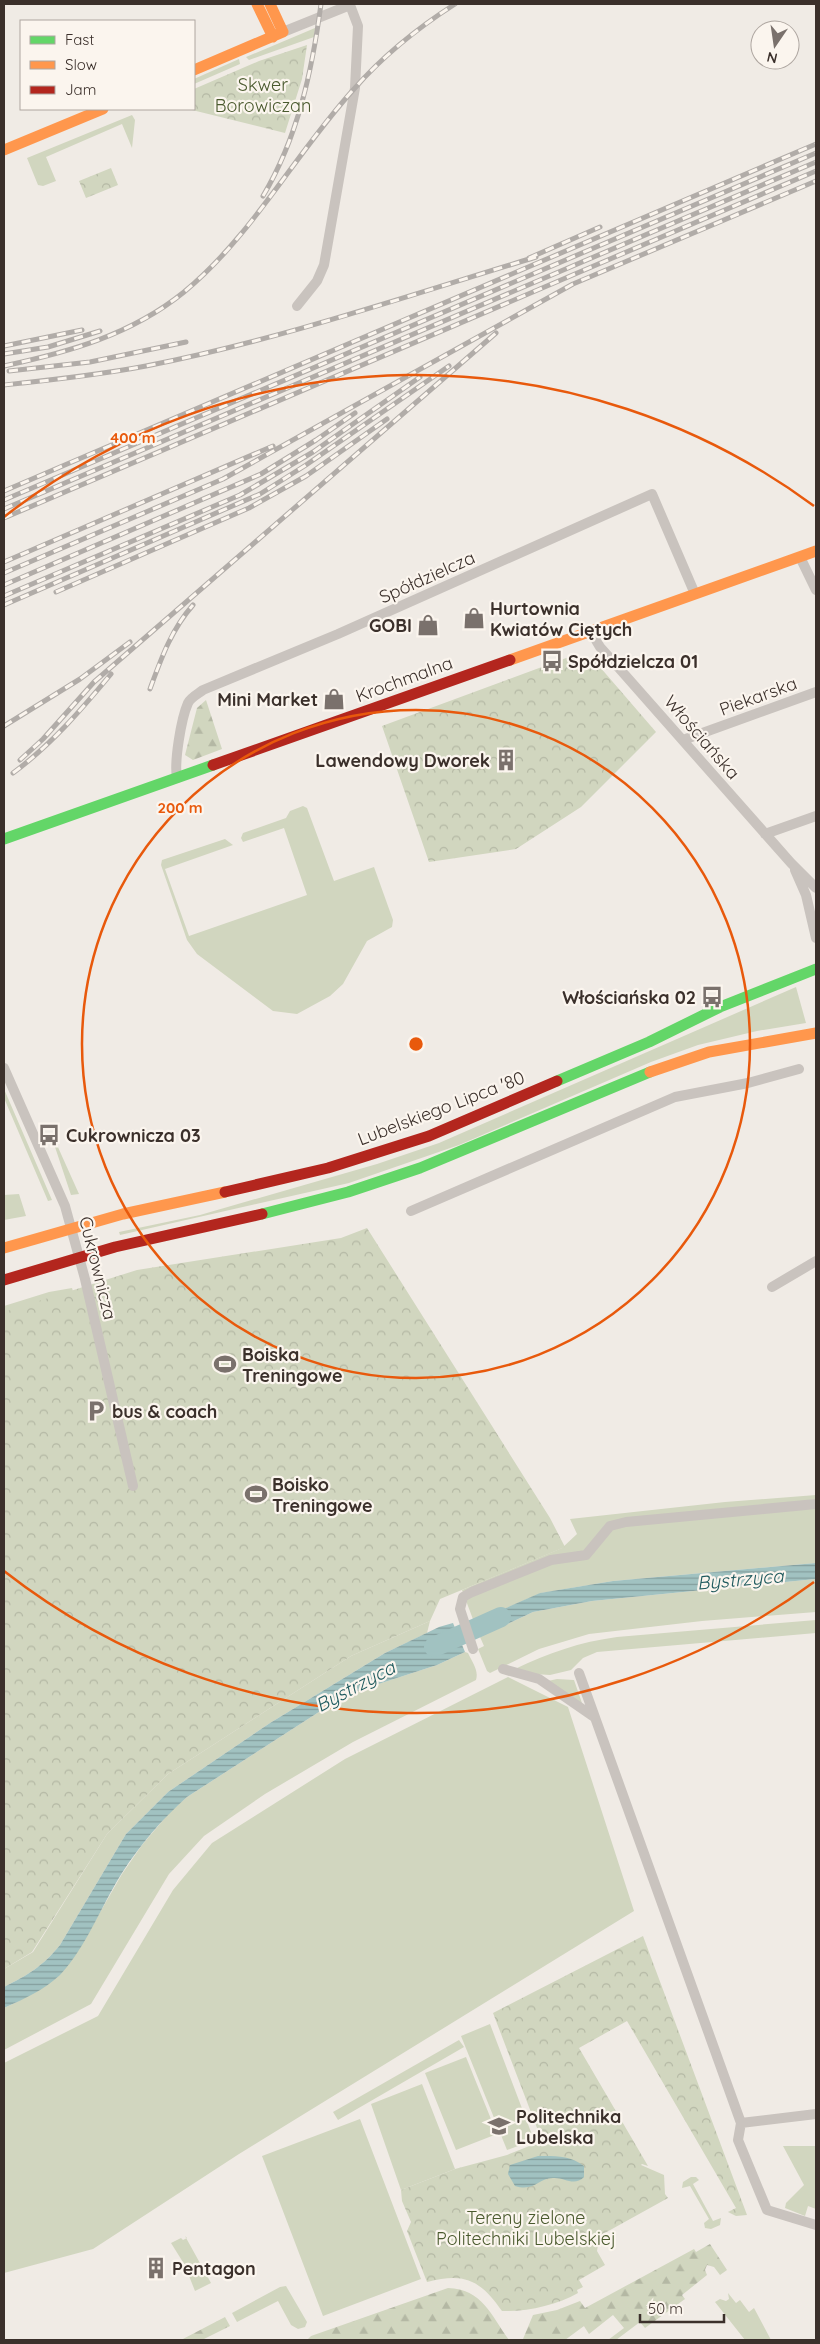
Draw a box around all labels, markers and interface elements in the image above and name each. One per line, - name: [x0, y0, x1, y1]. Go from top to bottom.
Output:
- legend: [20, 20, 195, 110]
- north arrow: [750, 20, 800, 70]
- text: Fast: [65, 30, 94, 49]
- text: N: [765, 48, 779, 68]
- text: Slow: [65, 55, 97, 74]
- park label: Skwer Borowiczan: [215, 73, 311, 117]
- text: Jam: [65, 80, 96, 99]
- text: 400 m: [110, 428, 156, 447]
- street label: Spółdzielcza: [376, 546, 478, 608]
- place label: Hurtownia Kwiatów Ciętych: [490, 597, 632, 641]
- shop icon: Hurtownia Kwiatów Ciętych: [461, 605, 487, 631]
- shop icon: GOBI: [415, 612, 441, 638]
- place label: GOBI: [369, 614, 412, 637]
- bus stop icon: Spółdzielcza 01: [539, 648, 565, 674]
- place label: Spółdzielcza 01: [568, 650, 698, 673]
- street label: Krochmalna: [352, 651, 456, 707]
- street label: Piekarska: [716, 671, 800, 721]
- shop icon: Mini Market: [321, 686, 347, 712]
- place label: Mini Market: [217, 688, 318, 711]
- street label: Włościańska: [659, 690, 745, 784]
- building icon: Lawendowy Dworek: [493, 747, 519, 773]
- place label: Lawendowy Dworek: [315, 749, 490, 772]
- text: 200 m: [158, 798, 203, 817]
- bus stop icon: Włościańska 02: [699, 984, 725, 1010]
- place label: Włościańska 02: [562, 986, 696, 1009]
- centre of rings: [407, 1035, 425, 1053]
- street label: Lubelskiego Lipca '80: [354, 1066, 528, 1150]
- bus stop icon: Cukrownicza 03: [36, 1122, 62, 1148]
- place label: Cukrownicza 03: [66, 1124, 201, 1147]
- street label: Cukrownicza: [74, 1214, 122, 1322]
- place label: Boiska Treningowe: [242, 1343, 343, 1387]
- sports icon: Boiska Treningowe: [212, 1351, 238, 1377]
- parking icon: bus & coach: [83, 1398, 109, 1424]
- place label: bus & coach: [112, 1400, 217, 1423]
- place label: Boisko Treningowe: [272, 1473, 373, 1517]
- sports icon: Boisko Treningowe: [243, 1481, 269, 1507]
- water label: Bystrzyca: [696, 1563, 786, 1595]
- water label: Bystrzyca: [311, 1654, 400, 1717]
- place label: Politechnika Lubelska: [516, 2105, 621, 2149]
- school or university icon: Politechnika Lubelska: [486, 2113, 512, 2139]
- park label: Tereny zielone Politechniki Lubelskiej: [436, 2206, 616, 2250]
- building icon: Pentagon: [143, 2255, 169, 2281]
- place label: Pentagon: [172, 2257, 256, 2280]
- scale bar: [640, 2292, 724, 2324]
- text: 50 m: [648, 2299, 683, 2318]

